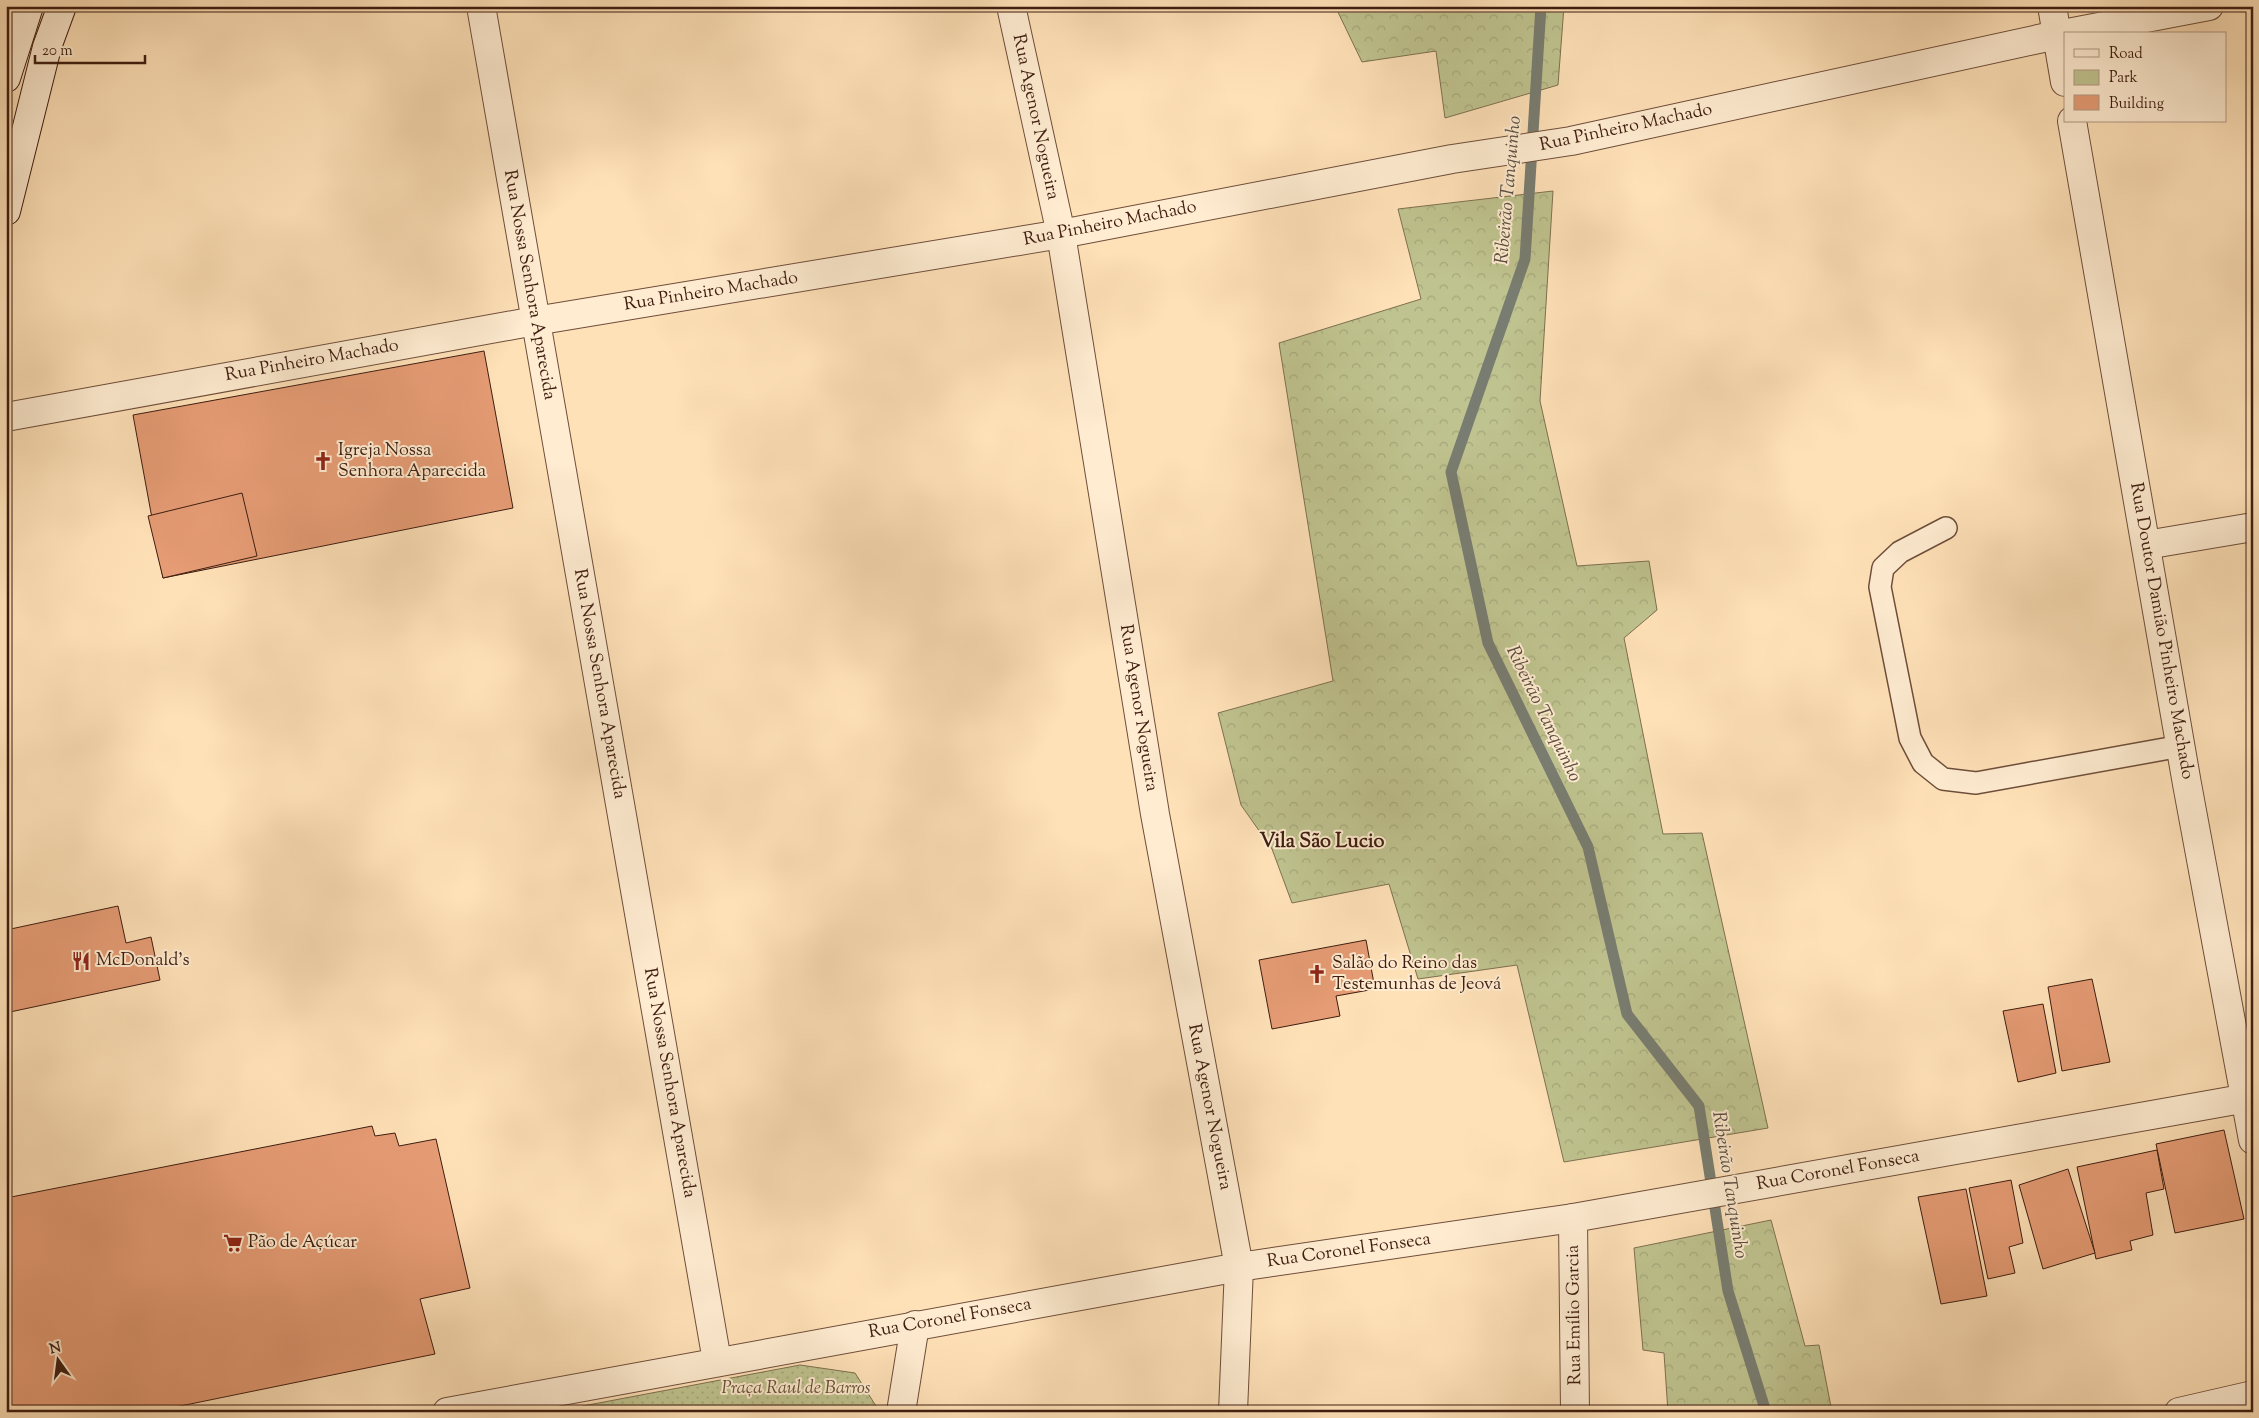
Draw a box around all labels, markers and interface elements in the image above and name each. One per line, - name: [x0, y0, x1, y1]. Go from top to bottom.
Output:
- scale bar: [35, 32, 145, 64]
- street label: Rua Agenor Nogueira: [1005, 32, 1065, 202]
- legend: [2064, 32, 2226, 122]
- text: 20 m: [42, 41, 73, 62]
- text: Road: [2109, 44, 2143, 65]
- text: Park: [2109, 68, 2138, 89]
- text: Building: [2109, 94, 2164, 115]
- street label: Rua Pinheiro Machado: [1537, 97, 1715, 159]
- water label: Ribeirão Tanquinho: [1489, 115, 1529, 265]
- street label: Rua Nossa Senhora Aparecida: [496, 168, 562, 402]
- street label: Rua Pinheiro Machado: [1021, 194, 1199, 254]
- street label: Rua Pinheiro Machado: [622, 265, 800, 319]
- street label: Rua Pinheiro Machado: [223, 333, 401, 389]
- place label: Igreja Nossa Senhora Aparecida: [338, 438, 486, 485]
- church icon: Igreja Nossa Senhora Aparecida: [312, 450, 334, 472]
- street label: Rua Doutor Damião Pinheiro Machado: [2122, 480, 2200, 782]
- street label: Rua Nossa Senhora Aparecida: [566, 567, 632, 801]
- street label: Rua Agenor Nogueira: [1112, 623, 1164, 793]
- water label: Ribeirão Tanquinho: [1498, 641, 1588, 787]
- district label: Vila São Lucio: [1260, 828, 1385, 857]
- place label: McDonald's: [96, 948, 190, 974]
- restaurant icon: McDonald's: [70, 950, 92, 972]
- place label: Salão do Reino das Testemunhas de Jeová: [1332, 951, 1501, 998]
- church icon: Salão do Reino das Testemunhas de Jeová: [1306, 963, 1328, 985]
- street label: Rua Nossa Senhora Aparecida: [636, 966, 702, 1200]
- street label: Rua Agenor Nogueira: [1180, 1022, 1238, 1192]
- water label: Ribeirão Tanquinho: [1704, 1110, 1754, 1260]
- street label: Rua Coronel Fonseca: [1754, 1144, 1922, 1198]
- street label: Rua Coronel Fonseca: [1265, 1227, 1433, 1275]
- place label: Pão de Açúcar: [248, 1230, 357, 1256]
- supermarket icon: Pão de Açúcar: [222, 1232, 244, 1254]
- street label: Rua Emílio Garcia: [1561, 1245, 1589, 1385]
- street label: Rua Coronel Fonseca: [866, 1292, 1034, 1346]
- north arrow: [32, 1336, 82, 1386]
- text: N: [47, 1338, 63, 1360]
- park label: Praça Raul de Barros: [722, 1376, 870, 1402]

